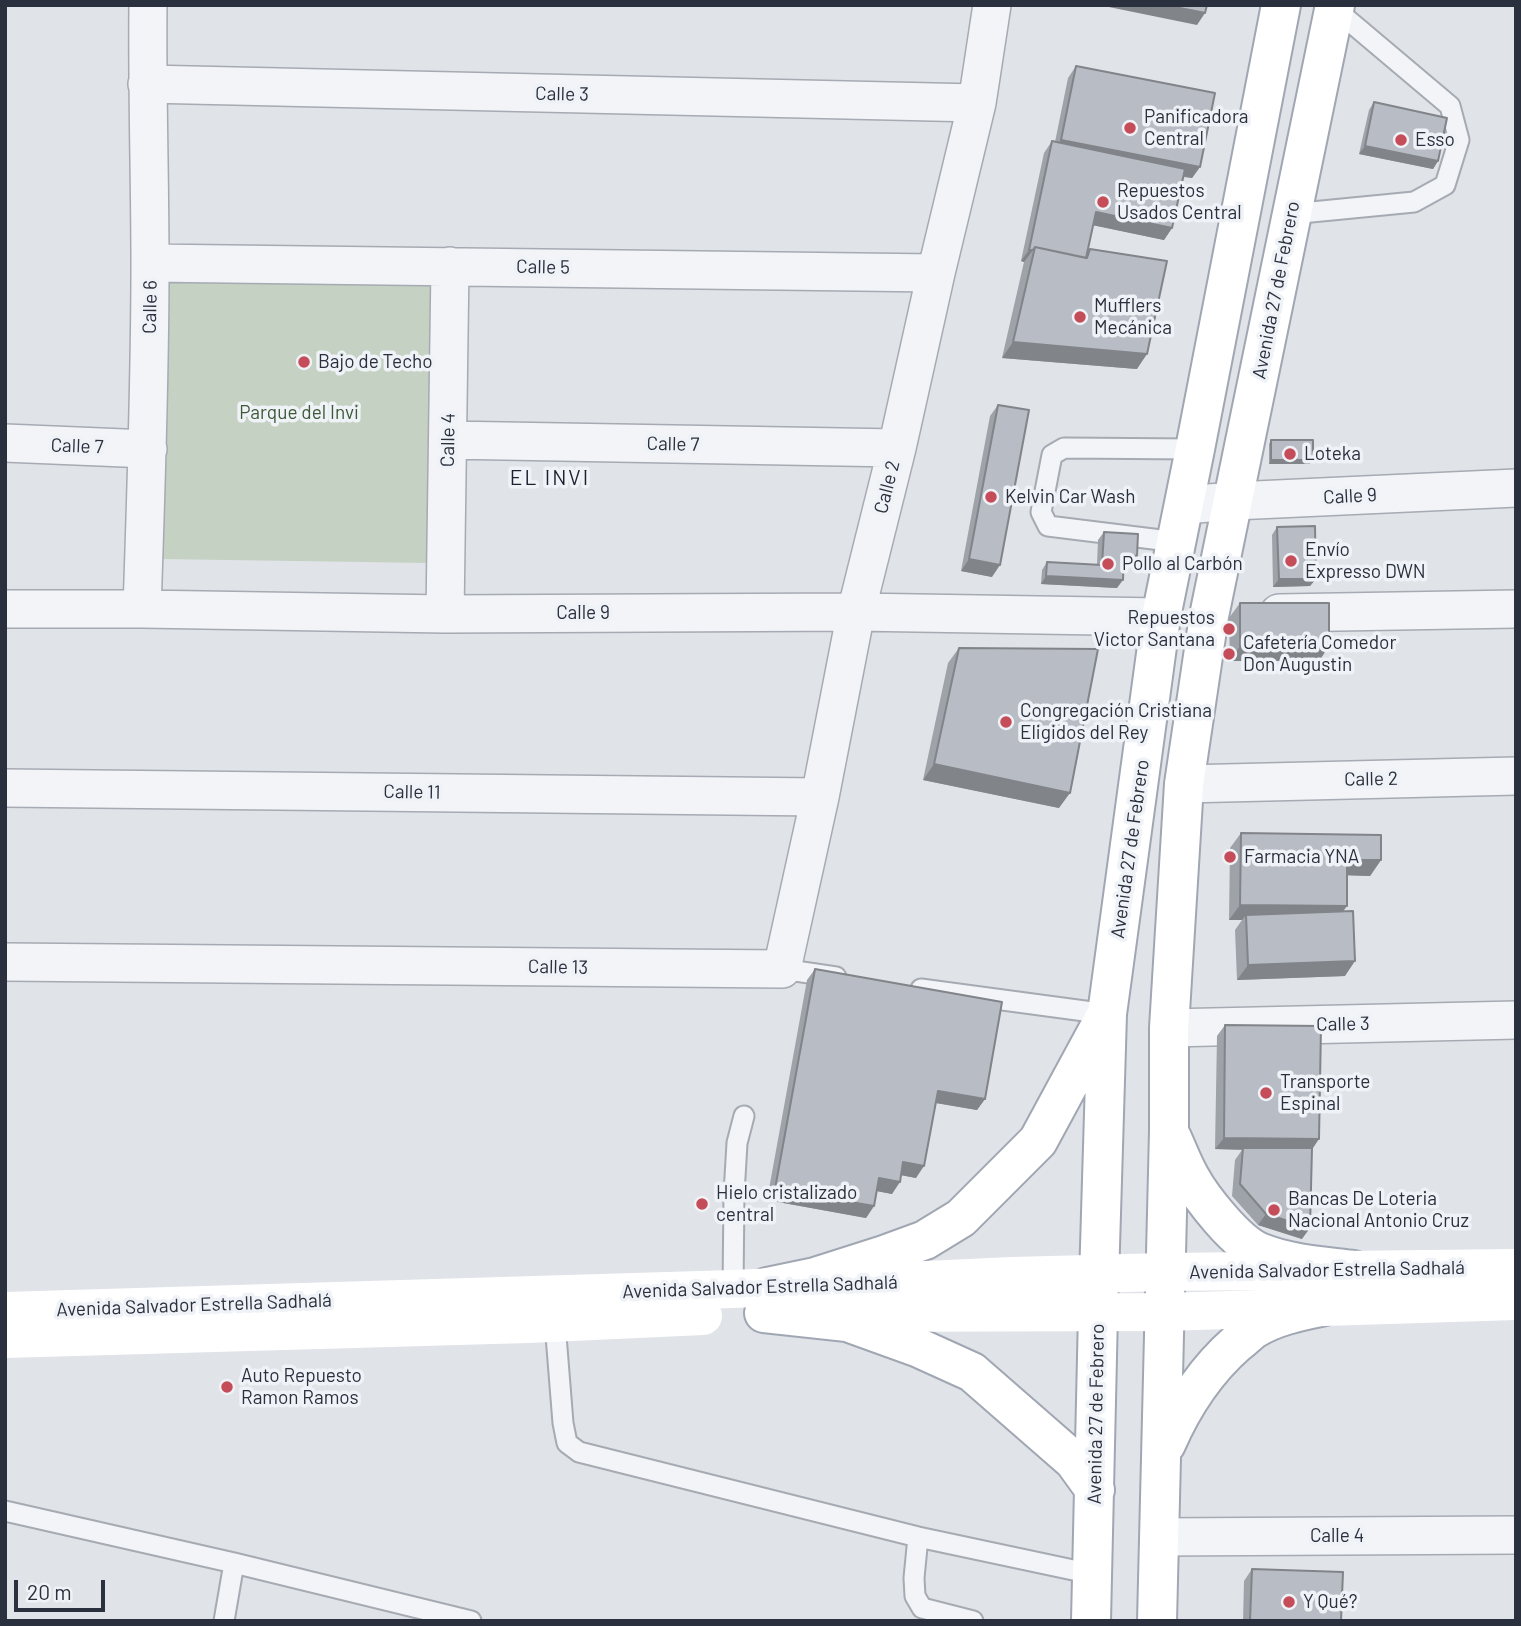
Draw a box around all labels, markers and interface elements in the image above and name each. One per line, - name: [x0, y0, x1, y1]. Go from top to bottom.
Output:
- street label: Calle 3: [535, 82, 589, 106]
- place label: Panificadora Central: [1144, 106, 1249, 150]
- marker: Panificadora Central: [1122, 120, 1138, 136]
- place label: Esso: [1415, 129, 1455, 151]
- marker: Esso: [1393, 132, 1409, 148]
- place label: Repuestos Usados Central: [1117, 180, 1242, 224]
- marker: Repuestos Usados Central: [1095, 194, 1111, 210]
- street label: Avenida 27 de Febrero: [1248, 199, 1304, 381]
- street label: Calle 5: [516, 255, 570, 279]
- street label: Calle 6: [138, 280, 162, 334]
- place label: Mufflers Mecánica: [1094, 295, 1172, 339]
- marker: Mufflers Mecánica: [1072, 309, 1088, 325]
- place label: Bajo de Techo: [318, 351, 433, 373]
- marker: Bajo de Techo: [296, 354, 312, 370]
- park label: Parque del Invi: [239, 402, 359, 424]
- street label: Calle 4: [436, 413, 460, 467]
- street label: Calle 7: [646, 432, 700, 456]
- street label: Calle 7: [50, 434, 104, 458]
- place label: Loteka: [1304, 443, 1361, 465]
- marker: Loteka: [1282, 446, 1298, 462]
- street label: Calle 2: [869, 458, 905, 516]
- district label: EL INVI: [511, 465, 589, 491]
- street label: Calle 9: [1323, 483, 1377, 509]
- place label: Kelvin Car Wash: [1005, 486, 1135, 508]
- marker: Kelvin Car Wash: [983, 489, 999, 505]
- place label: Envío Expresso DWN: [1305, 539, 1426, 583]
- place label: Pollo al Carbón: [1122, 553, 1243, 575]
- marker: Envío Expresso DWN: [1283, 553, 1299, 569]
- marker: Pollo al Carbón: [1100, 556, 1116, 572]
- street label: Calle 9: [556, 602, 610, 624]
- place label: Repuestos Victor Santana: [1094, 607, 1215, 651]
- marker: Repuestos Victor Santana: [1221, 621, 1237, 637]
- place label: Cafetería Comedor Don Augustin: [1243, 632, 1396, 676]
- marker: Cafetería Comedor Don Augustin: [1221, 646, 1237, 662]
- place label: Congregación Cristiana Eligidos del Rey: [1020, 700, 1212, 744]
- marker: Congregación Cristiana Eligidos del Rey: [998, 714, 1014, 730]
- street label: Avenida 27 de Febrero: [1106, 758, 1154, 940]
- street label: Calle 2: [1344, 767, 1398, 791]
- street label: Calle 11: [383, 780, 441, 804]
- place label: Farmacia YNA: [1244, 846, 1359, 868]
- marker: Farmacia YNA: [1222, 849, 1238, 865]
- street label: Calle 13: [528, 955, 588, 979]
- street label: Calle 3: [1316, 1012, 1370, 1036]
- place label: Transporte Espinal: [1280, 1071, 1370, 1115]
- marker: Transporte Espinal: [1258, 1085, 1274, 1101]
- place label: Hielo cristalizado central: [716, 1182, 857, 1226]
- place label: Bancas De Loteria Nacional Antonio Cruz: [1288, 1188, 1469, 1232]
- marker: Hielo cristalizado central: [694, 1196, 710, 1212]
- marker: Bancas De Loteria Nacional Antonio Cruz: [1266, 1202, 1282, 1218]
- street label: Avenida Salvador Estrella Sadhalá: [1189, 1256, 1465, 1284]
- street label: Avenida Salvador Estrella Sadhalá: [622, 1271, 898, 1303]
- street label: Avenida Salvador Estrella Sadhalá: [56, 1289, 332, 1321]
- street label: Avenida 27 de Febrero: [1083, 1323, 1109, 1505]
- place label: Auto Repuesto Ramon Ramos: [241, 1365, 362, 1409]
- marker: Auto Repuesto Ramon Ramos: [219, 1379, 235, 1395]
- street label: Calle 4: [1310, 1525, 1364, 1547]
- scale bar: [18, 1566, 108, 1610]
- text: 20 m: [27, 1579, 72, 1604]
- place label: Y Qué?: [1303, 1591, 1357, 1613]
- marker: Y Qué?: [1281, 1594, 1297, 1610]

